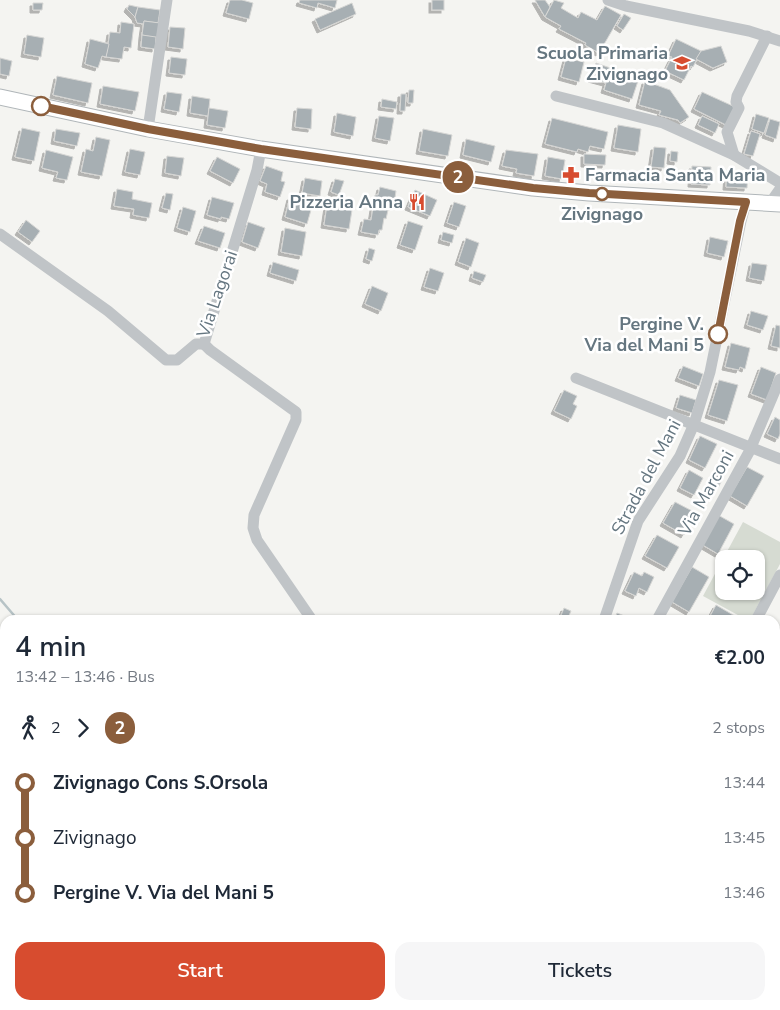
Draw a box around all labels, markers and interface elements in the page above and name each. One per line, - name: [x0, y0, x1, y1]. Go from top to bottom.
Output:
- place label: Scuola Primaria Zivignago: [537, 41, 668, 86]
- school or university icon: Scuola Primaria Zivignago: [672, 53, 692, 73]
- unlabelled marker: [31, 96, 51, 116]
- line badge: 2: [442, 161, 474, 193]
- place label: Farmacia Santa Maria: [585, 163, 765, 187]
- text: 2: [453, 165, 463, 189]
- pharmacy icon: Farmacia Santa Maria: [561, 165, 581, 185]
- marker: Zivignago: [595, 187, 609, 201]
- place label: Pizzeria Anna: [289, 190, 403, 214]
- restaurant icon: Pizzeria Anna: [407, 192, 427, 212]
- place label: Zivignago: [561, 202, 643, 226]
- street label: Via Lagorai: [191, 247, 243, 342]
- place label: Pergine V. Via del Mani 5: [583, 312, 704, 357]
- marker: Pergine V. Via del Mani 5: [708, 324, 728, 344]
- street label: Strada del Mani: [606, 415, 686, 539]
- street label: Via Marconi: [672, 446, 739, 541]
- map controls: [715, 550, 765, 600]
- button: locate: [715, 550, 765, 600]
- text: 4 min: [15, 628, 86, 666]
- text: €2.00: [715, 645, 765, 671]
- text: 13:42 – 13:46 · Bus: [15, 666, 155, 688]
- icon: walk: [15, 714, 43, 742]
- icon: forward: [69, 714, 97, 742]
- text: 2: [115, 716, 125, 740]
- text: 2: [51, 717, 61, 739]
- text: 2 stops: [712, 717, 765, 739]
- text: Zivignago Cons S.Orsola: [53, 770, 268, 796]
- text: 13:44: [723, 772, 765, 794]
- text: Zivignago: [53, 825, 137, 851]
- text: 13:45: [723, 827, 765, 849]
- text: Pergine V. Via del Mani 5: [53, 880, 274, 906]
- text: 13:46: [723, 882, 765, 904]
- button: Start: [15, 942, 385, 1000]
- button: Tickets: [395, 942, 765, 1000]

